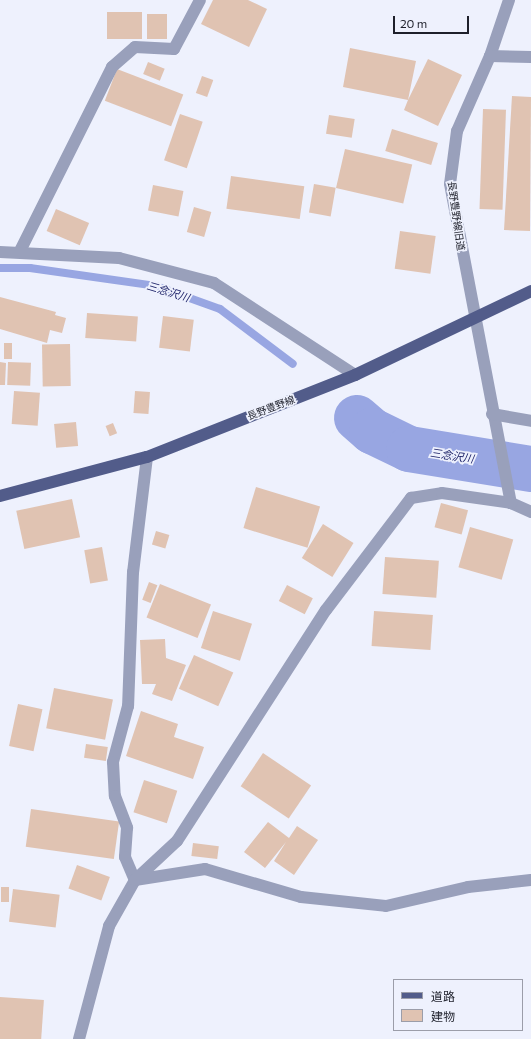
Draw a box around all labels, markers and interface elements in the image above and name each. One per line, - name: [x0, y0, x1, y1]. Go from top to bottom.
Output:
- scale bar: [395, 8, 471, 34]
- text: 20 m: [400, 16, 427, 30]
- street label: 長野豊野線旧道: [445, 181, 467, 251]
- water label: 三念沢川: [145, 279, 191, 305]
- street label: 長野豊野線: [246, 393, 296, 423]
- water label: 三念沢川: [429, 446, 475, 466]
- legend: [393, 979, 523, 1031]
- text: 道路: [431, 989, 455, 1003]
- text: 建物: [431, 1009, 455, 1023]

